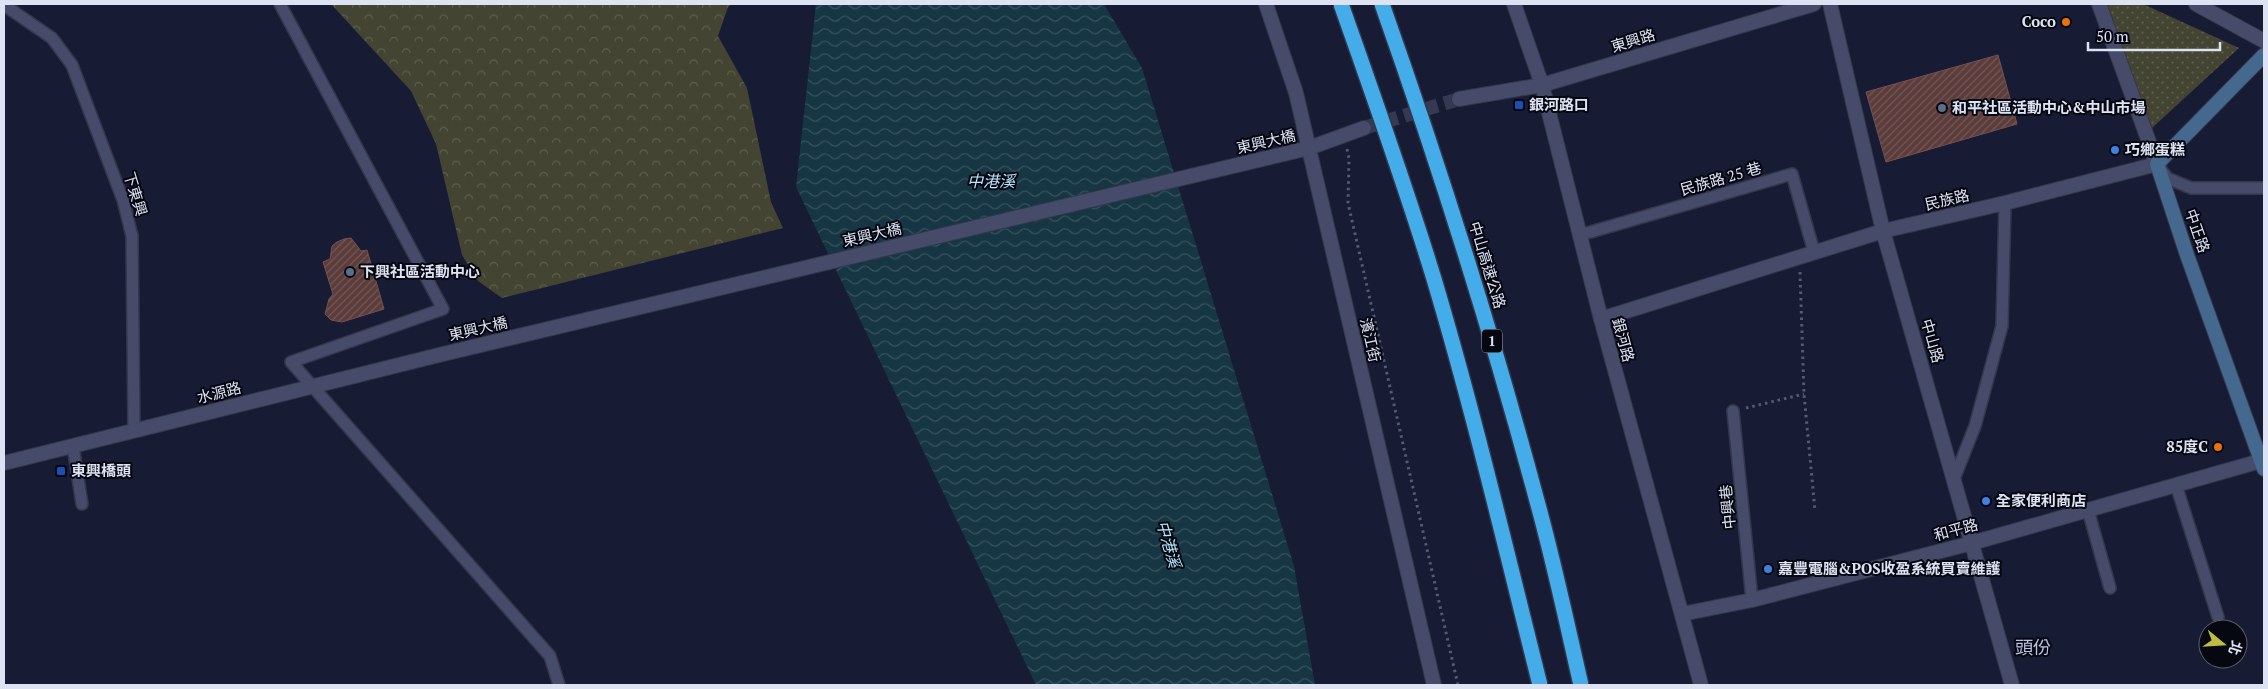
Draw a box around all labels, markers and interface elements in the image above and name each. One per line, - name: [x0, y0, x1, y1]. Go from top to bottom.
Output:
- place label: Coco: [2022, 11, 2056, 31]
- marker: Coco: [2060, 16, 2072, 28]
- scale bar: [2088, 20, 2220, 52]
- street label: 東興路: [1608, 24, 1657, 56]
- text: 50 m: [2096, 26, 2129, 46]
- place label: 銀河路口: [1529, 94, 1589, 114]
- place label: 和平社區活動中心&中山市場: [1952, 97, 2145, 117]
- marker: 銀河路口: [1513, 99, 1525, 111]
- marker: 和平社區活動中心&中山市場: [1936, 102, 1948, 114]
- street label: 東興大橋: [1234, 125, 1297, 158]
- place label: 巧鄉蛋糕: [2125, 139, 2185, 159]
- marker: 巧鄉蛋糕: [2109, 144, 2121, 156]
- street label: 民族路 25 巷: [1678, 157, 1764, 199]
- street label: 下東興: [120, 169, 152, 218]
- water label: 中港溪: [967, 170, 1017, 192]
- street label: 民族路: [1923, 184, 1971, 214]
- street label: 中正路: [2181, 206, 2215, 255]
- street label: 東興大橋: [840, 218, 903, 251]
- street label: 中山高速公路: [1465, 219, 1511, 311]
- place label: 下興社區活動中心: [360, 261, 480, 281]
- marker: 下興社區活動中心: [344, 266, 356, 278]
- street label: 東興大橋: [446, 312, 509, 345]
- street label: 銀河路: [1608, 315, 1639, 364]
- street label: 濱江街: [1356, 316, 1386, 364]
- street label: 中山路: [1917, 316, 1949, 365]
- road number: 1: [1482, 330, 1502, 352]
- street label: 水源路: [194, 377, 243, 407]
- place label: 85度C: [2166, 436, 2208, 456]
- marker: 85度C: [2212, 441, 2224, 453]
- place label: 東興橋頭: [71, 460, 131, 480]
- marker: 東興橋頭: [55, 465, 67, 477]
- street label: 中興巷: [1715, 484, 1739, 531]
- place label: 全家便利商店: [1996, 490, 2086, 510]
- marker: 全家便利商店: [1980, 495, 1992, 507]
- street label: 和平路: [1931, 514, 1980, 545]
- water label: 中港溪: [1152, 518, 1187, 572]
- place label: 嘉豐電腦&POS收盈系統買賣維護: [1778, 558, 2001, 578]
- marker: 嘉豐電腦&POS收盈系統買賣維護: [1762, 563, 1774, 575]
- north arrow: [2198, 619, 2248, 669]
- district label: 頭份: [2015, 635, 2051, 659]
- text: 北: [2225, 639, 2247, 658]

